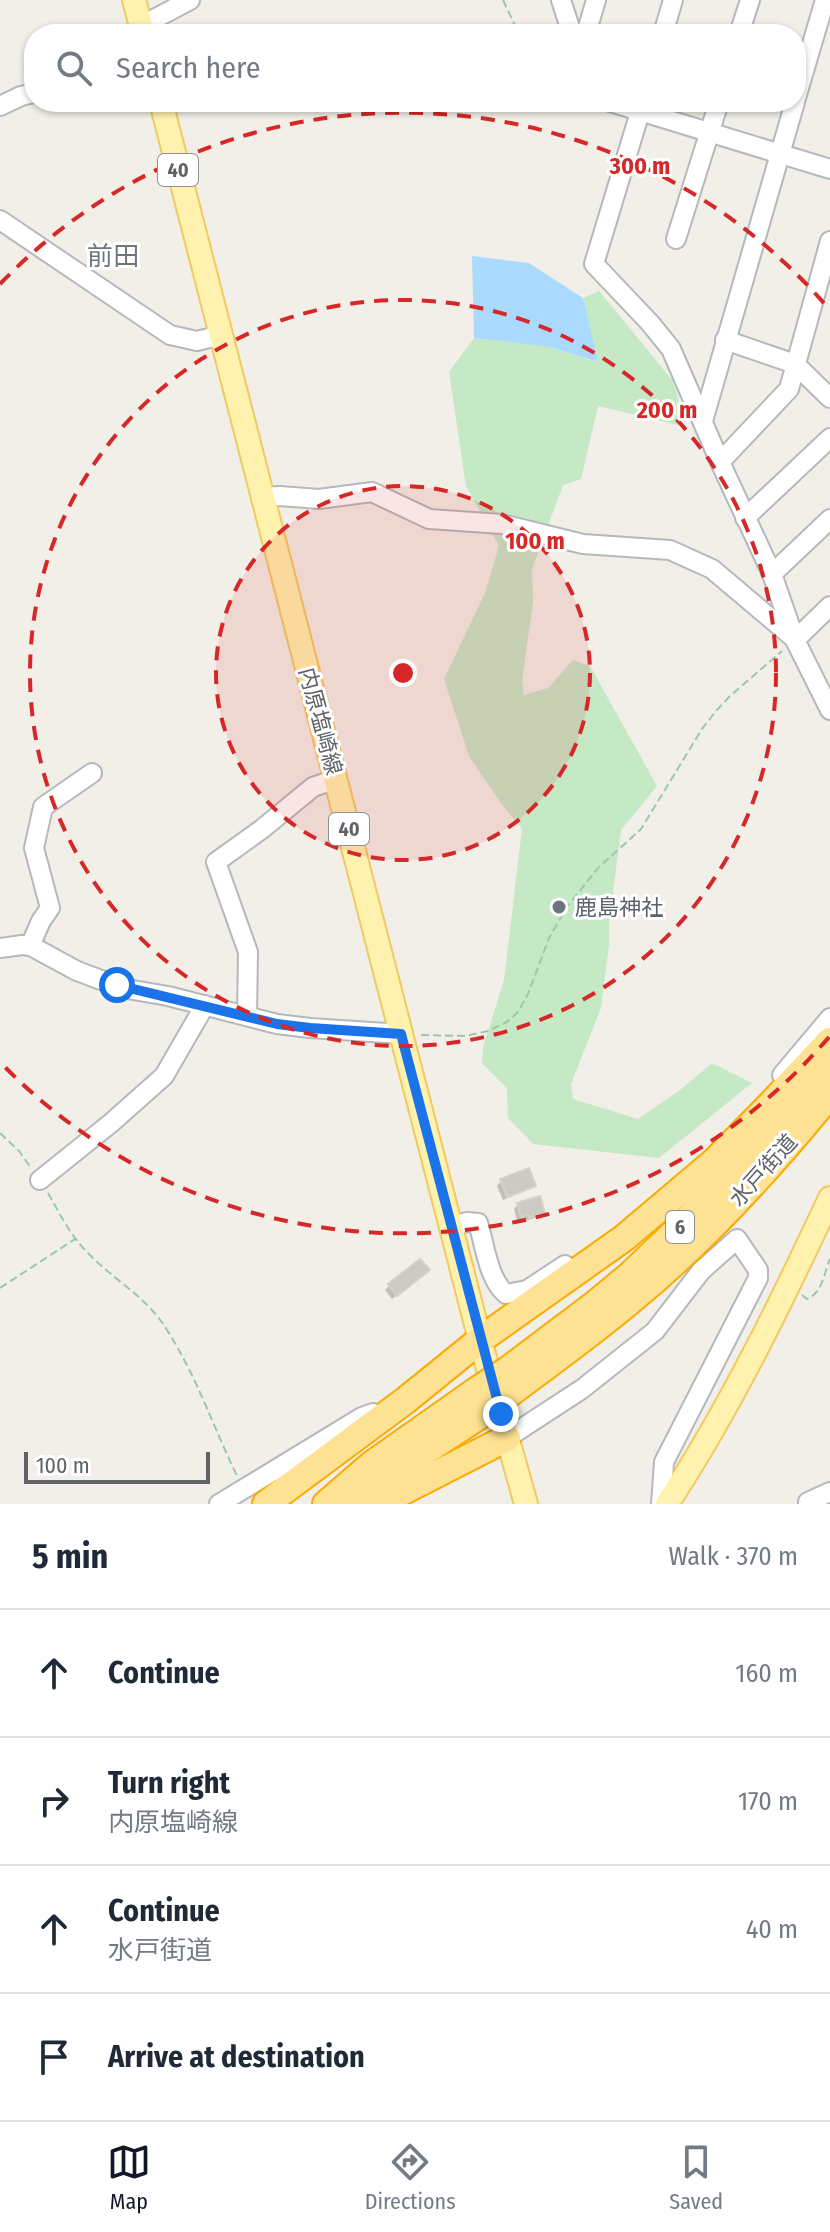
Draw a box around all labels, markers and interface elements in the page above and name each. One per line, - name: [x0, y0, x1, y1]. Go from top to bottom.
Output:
- search box: [24, 24, 806, 112]
- icon: search: [52, 46, 96, 90]
- text: Search here: [116, 50, 261, 86]
- text: 300 m: [609, 152, 670, 180]
- road number: 40: [158, 154, 198, 186]
- district label: 前田: [87, 241, 139, 272]
- text: 200 m: [636, 396, 697, 424]
- text: 100 m: [505, 527, 565, 555]
- centre of rings: [389, 659, 417, 687]
- street label: 内原塩崎線: [293, 665, 348, 778]
- road number: 40: [329, 813, 369, 845]
- place label: 鹿島神社: [575, 894, 663, 921]
- marker: 鹿島神社: [550, 898, 568, 916]
- route start: [99, 967, 135, 1003]
- street label: 水戸街道: [724, 1129, 803, 1212]
- road number: 6: [666, 1211, 694, 1243]
- route end: [483, 1396, 519, 1432]
- scale bar: [24, 1448, 210, 1484]
- text: 100 m: [36, 1452, 90, 1479]
- text: 5 min: [32, 1536, 108, 1577]
- text: Walk · 370 m: [669, 1541, 798, 1572]
- icon: ahead: [32, 1651, 76, 1695]
- text: Continue: [108, 1655, 220, 1691]
- text: 160 m: [735, 1658, 798, 1689]
- text: Turn right: [108, 1765, 230, 1801]
- icon: right: [32, 1779, 76, 1823]
- text: 170 m: [738, 1786, 798, 1817]
- text: 内原塩崎線: [108, 1807, 238, 1838]
- text: Continue: [108, 1893, 220, 1929]
- icon: ahead: [32, 1907, 76, 1951]
- text: 40 m: [746, 1914, 798, 1945]
- text: 水戸街道: [108, 1935, 212, 1966]
- icon: arrive: [32, 2035, 76, 2079]
- text: Arrive at destination: [108, 2039, 365, 2075]
- tab: Map: [107, 2140, 151, 2215]
- tab: Directions: [365, 2140, 456, 2215]
- tab: Saved: [669, 2140, 723, 2215]

